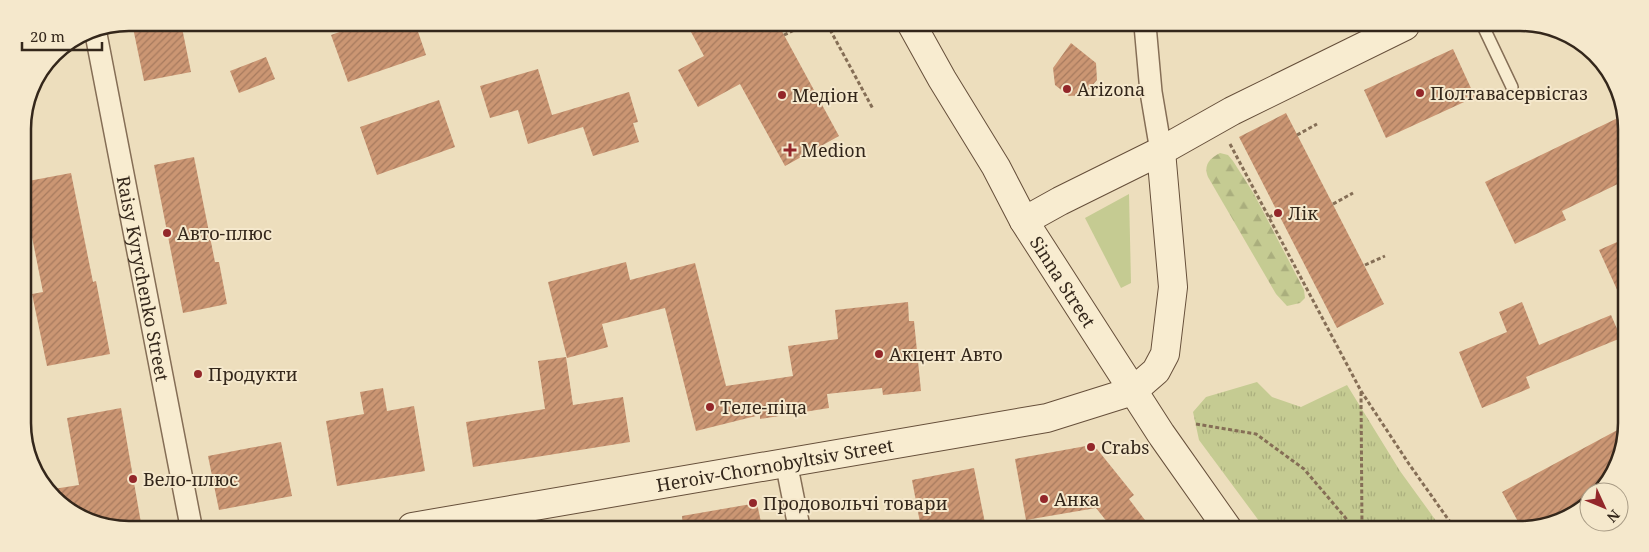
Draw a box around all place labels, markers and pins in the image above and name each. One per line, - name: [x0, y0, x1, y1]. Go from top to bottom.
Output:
- place label: Arizona: [1077, 77, 1145, 101]
- place label: Полтавасервісгаз: [1430, 81, 1588, 105]
- place label: Медіон: [792, 83, 859, 107]
- marker: Arizona: [1061, 83, 1073, 95]
- marker: Полтавасервісгаз: [1414, 87, 1426, 99]
- marker: Медіон: [776, 89, 788, 101]
- place label: Medion: [801, 138, 867, 162]
- marker: Medion: [783, 143, 797, 157]
- place label: Лік: [1288, 201, 1318, 225]
- marker: Лік: [1272, 207, 1284, 219]
- place label: Авто-плюс: [177, 221, 272, 245]
- marker: Авто-плюс: [161, 227, 173, 239]
- place label: Акцент Авто: [889, 342, 1003, 366]
- marker: Акцент Авто: [873, 348, 885, 360]
- place label: Продукти: [208, 362, 298, 386]
- marker: Продукти: [192, 368, 204, 380]
- place label: Теле-піца: [720, 395, 807, 419]
- marker: Теле-піца: [704, 401, 716, 413]
- place label: Crabs: [1101, 435, 1149, 459]
- marker: Crabs: [1085, 441, 1097, 453]
- place label: Вело-плюс: [143, 467, 238, 491]
- marker: Вело-плюс: [127, 473, 139, 485]
- place label: Анка: [1054, 487, 1100, 511]
- place label: Продовольчі товари: [763, 491, 948, 515]
- marker: Анка: [1038, 493, 1050, 505]
- marker: Продовольчі товари: [747, 497, 759, 509]

